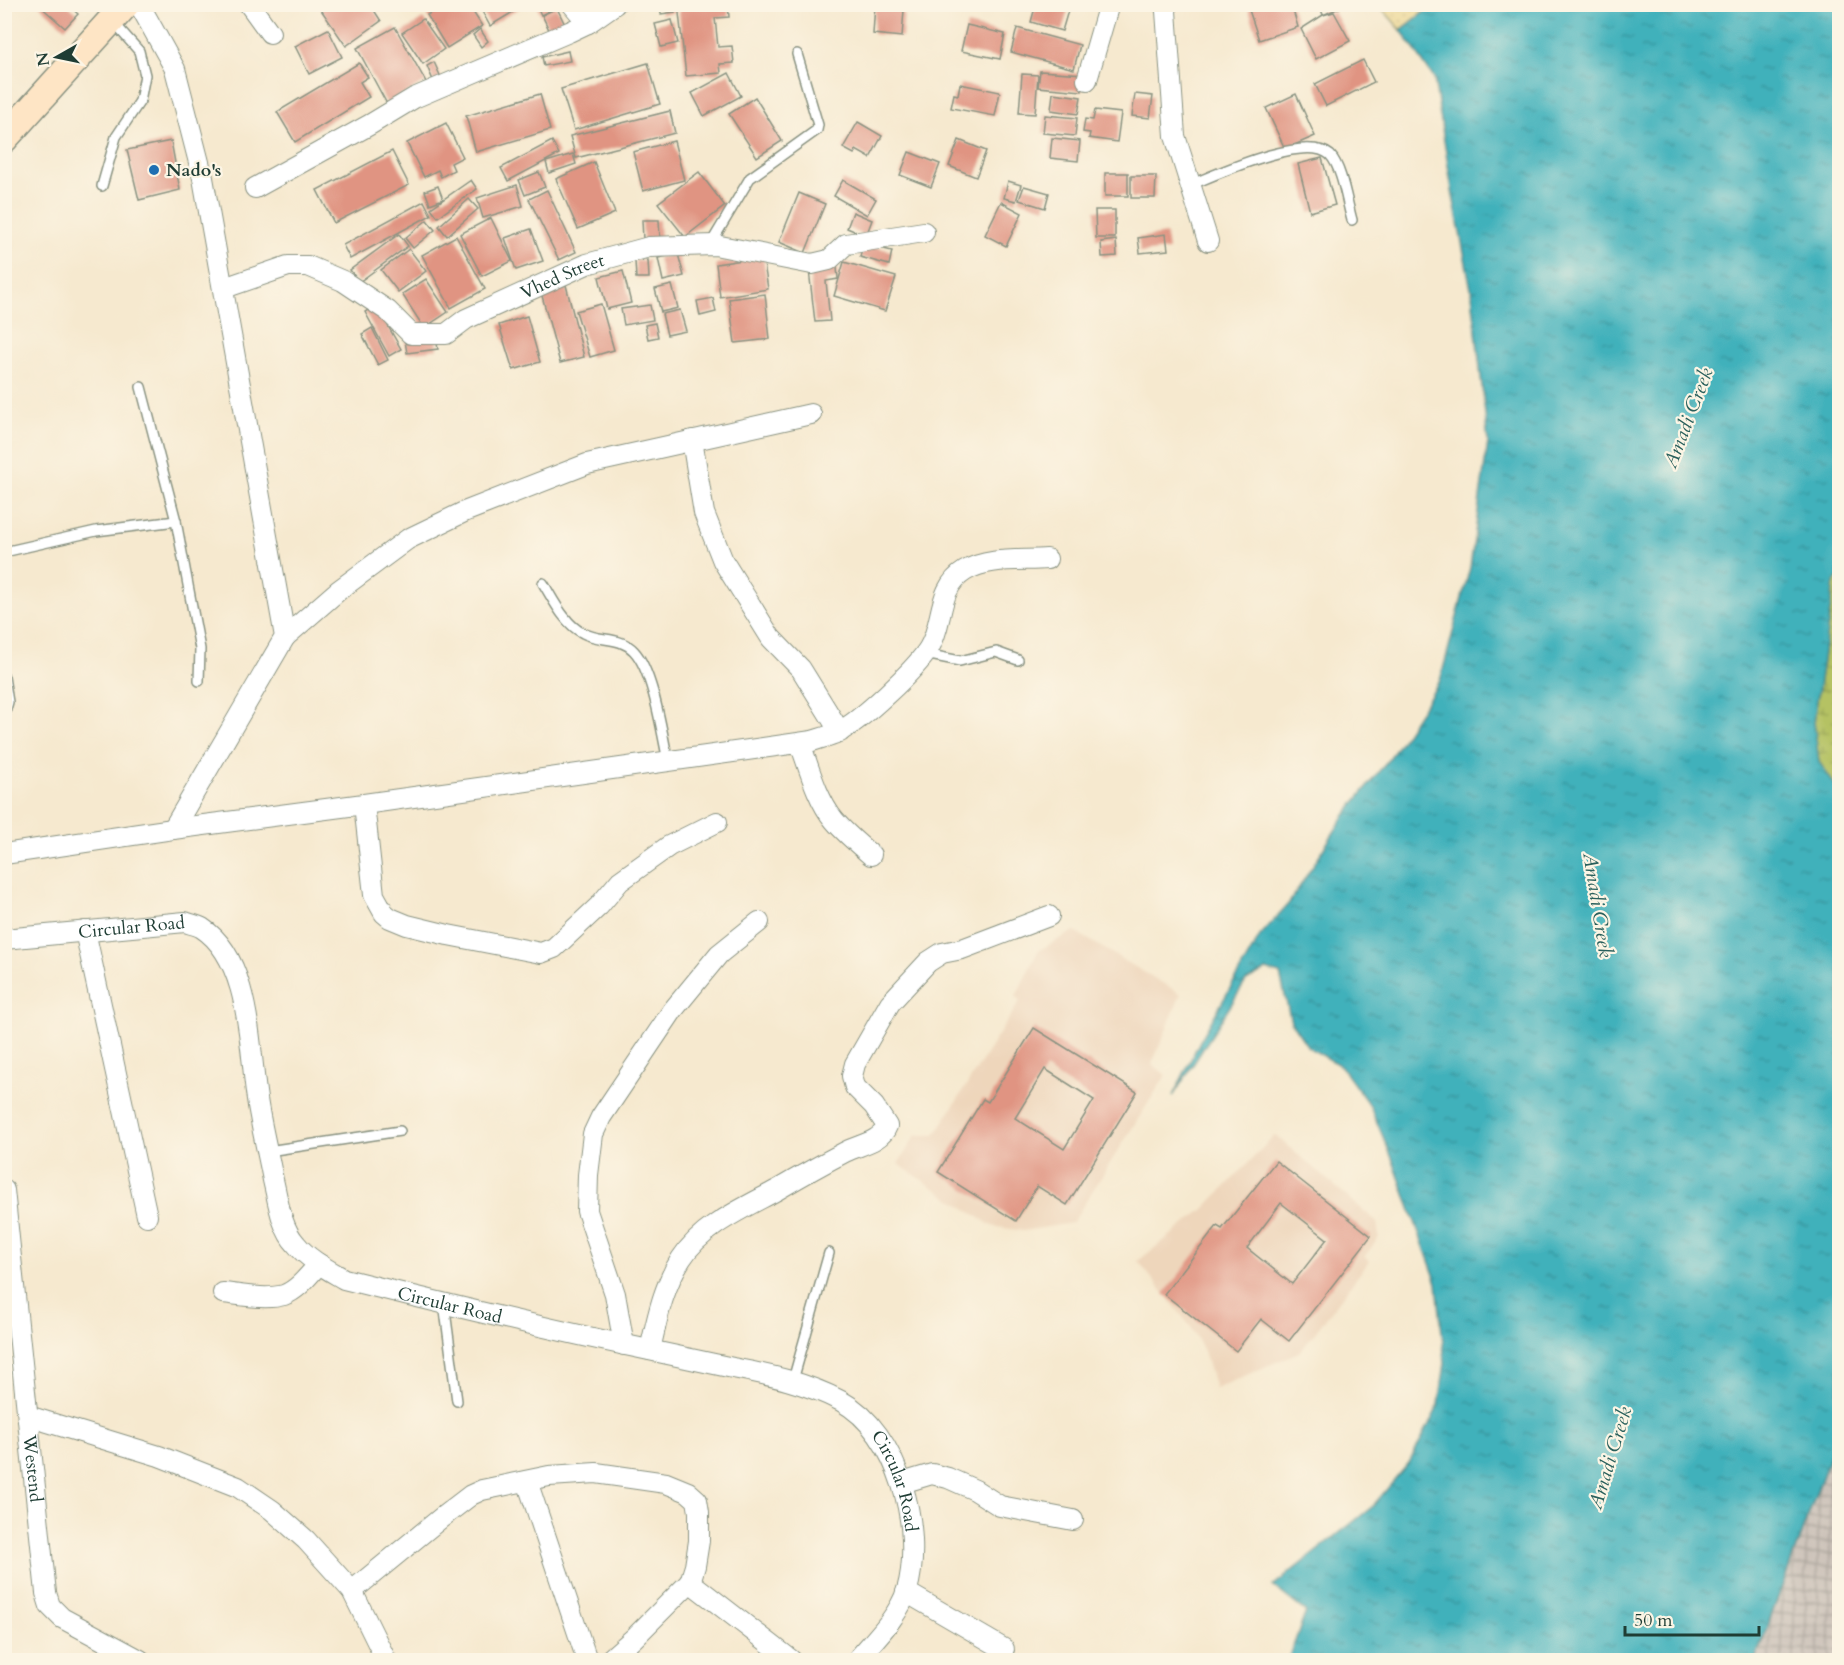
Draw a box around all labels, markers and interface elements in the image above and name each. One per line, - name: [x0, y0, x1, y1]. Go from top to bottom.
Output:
- north arrow: [27, 27, 87, 87]
- text: N: [31, 51, 55, 68]
- place label: Nado's: [166, 158, 221, 183]
- marker: Nado's: [147, 163, 161, 177]
- street label: Vhed Street: [516, 247, 607, 305]
- water label: Amadi Creek: [1656, 364, 1720, 473]
- water label: Amadi Creek: [1576, 850, 1620, 959]
- street label: Circular Road: [77, 910, 186, 944]
- street label: Circular Road: [395, 1280, 505, 1330]
- water label: Amadi Creek: [1581, 1403, 1638, 1513]
- street label: Circular Road: [866, 1425, 924, 1533]
- street label: Westend: [17, 1432, 49, 1504]
- scale bar: [1625, 1599, 1758, 1637]
- text: 50 m: [1634, 1608, 1673, 1633]

